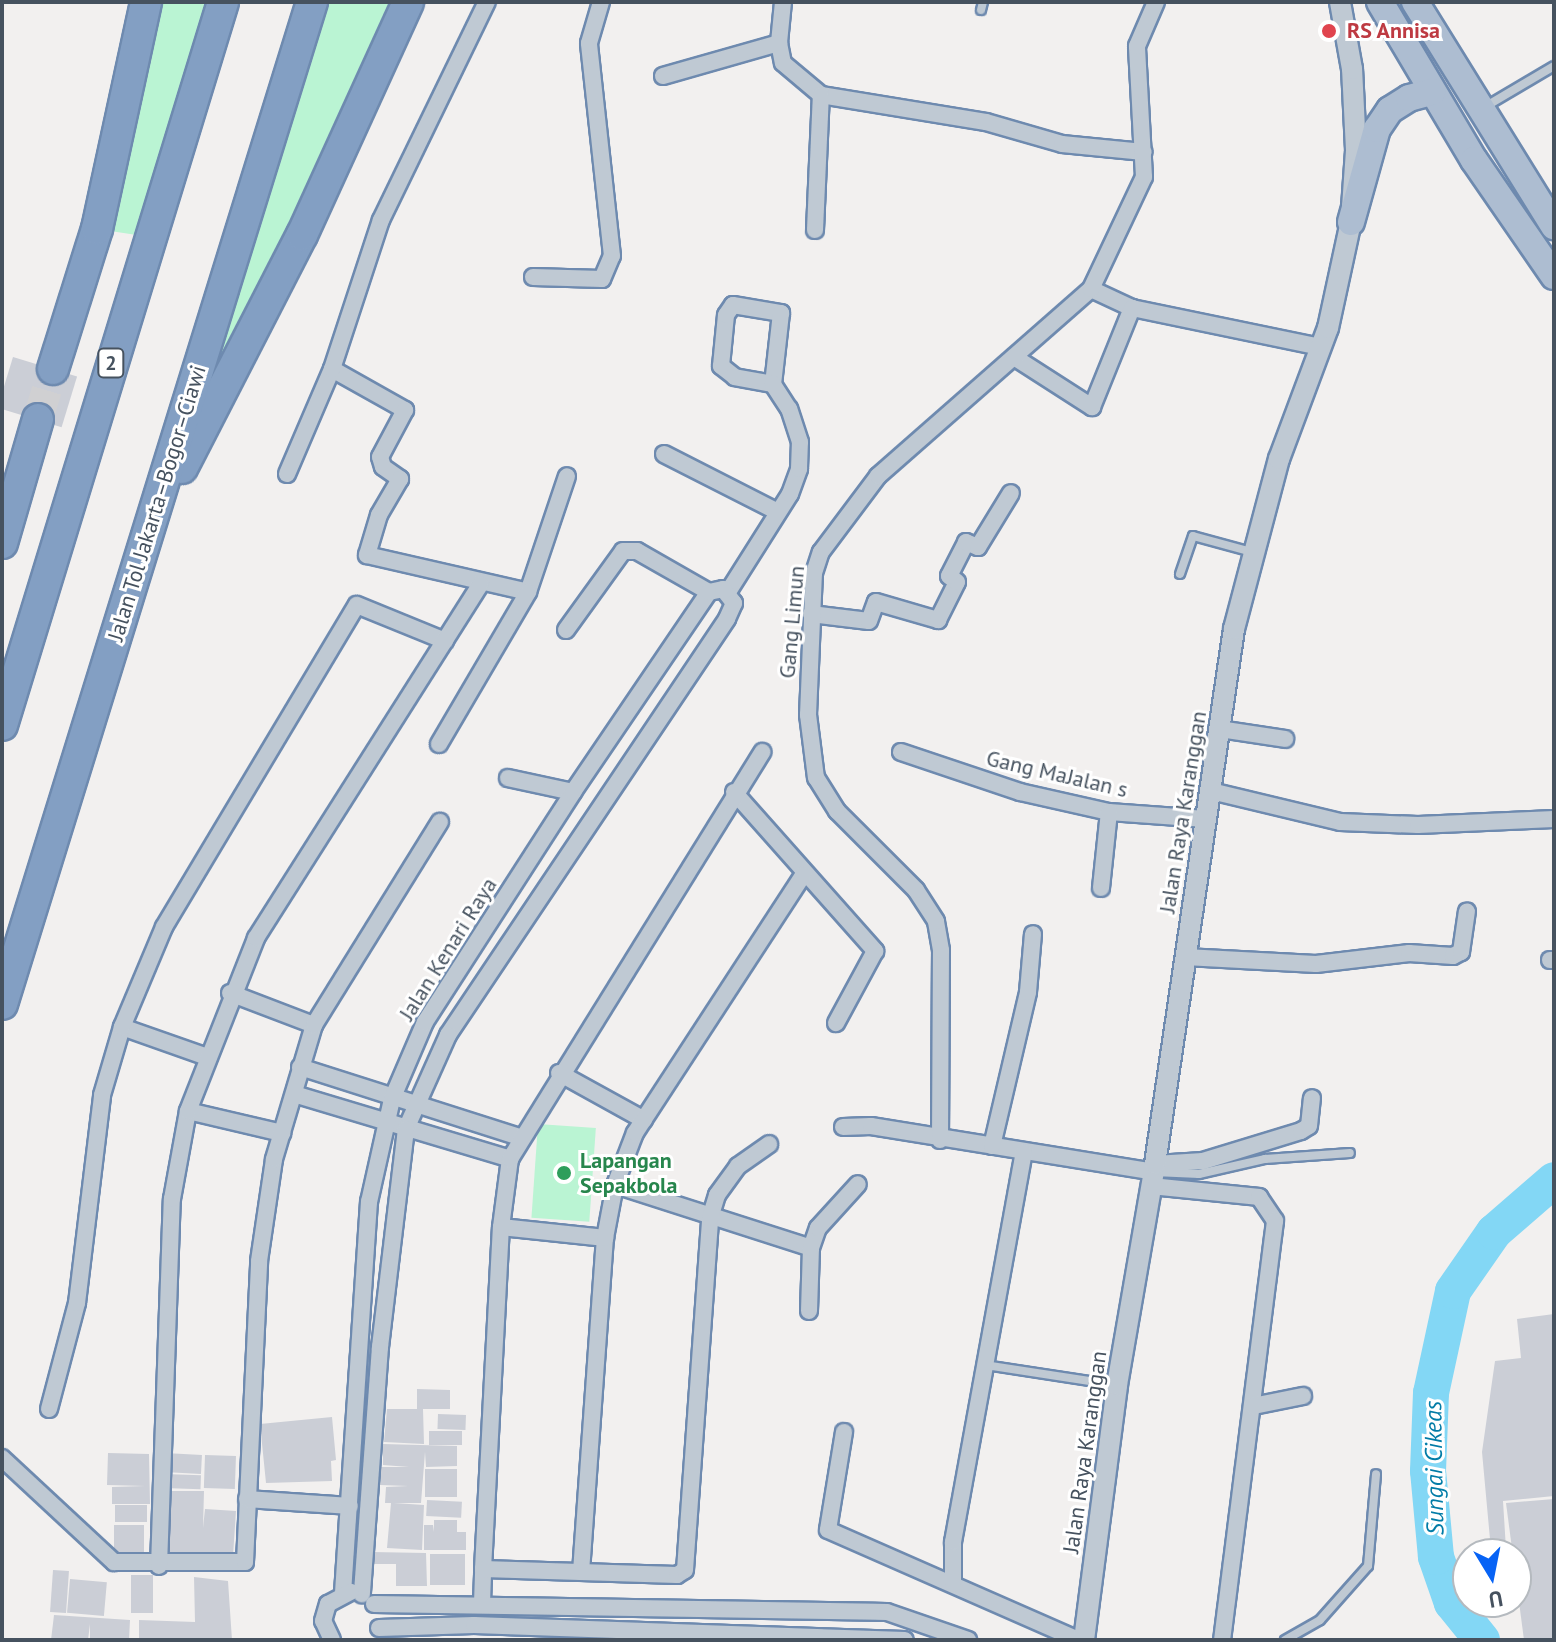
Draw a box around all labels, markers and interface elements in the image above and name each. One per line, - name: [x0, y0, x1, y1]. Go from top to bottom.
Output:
- place label: RS Annisa: [1347, 18, 1441, 44]
- marker: RS Annisa: [1318, 20, 1340, 42]
- road number: 2: [97, 347, 125, 379]
- street label: Jalan Tol Jakarta–Bogor–Ciawi: [102, 362, 212, 644]
- street label: Gang Limun: [774, 565, 810, 679]
- street label: Jalan Raya Karanggan: [1154, 709, 1212, 915]
- street label: Gang MaJalan s: [984, 745, 1130, 803]
- street label: Jalan Kenari Raya: [394, 873, 502, 1025]
- place label: Lapangan Sepakbola: [580, 1147, 677, 1198]
- marker: Lapangan Sepakbola: [555, 1164, 573, 1182]
- street label: Jalan Raya Karanggan: [1058, 1349, 1112, 1555]
- water label: Sungai Cikeas: [1418, 1400, 1450, 1536]
- north arrow: [1452, 1538, 1532, 1618]
- text: U: [1487, 1585, 1505, 1615]

